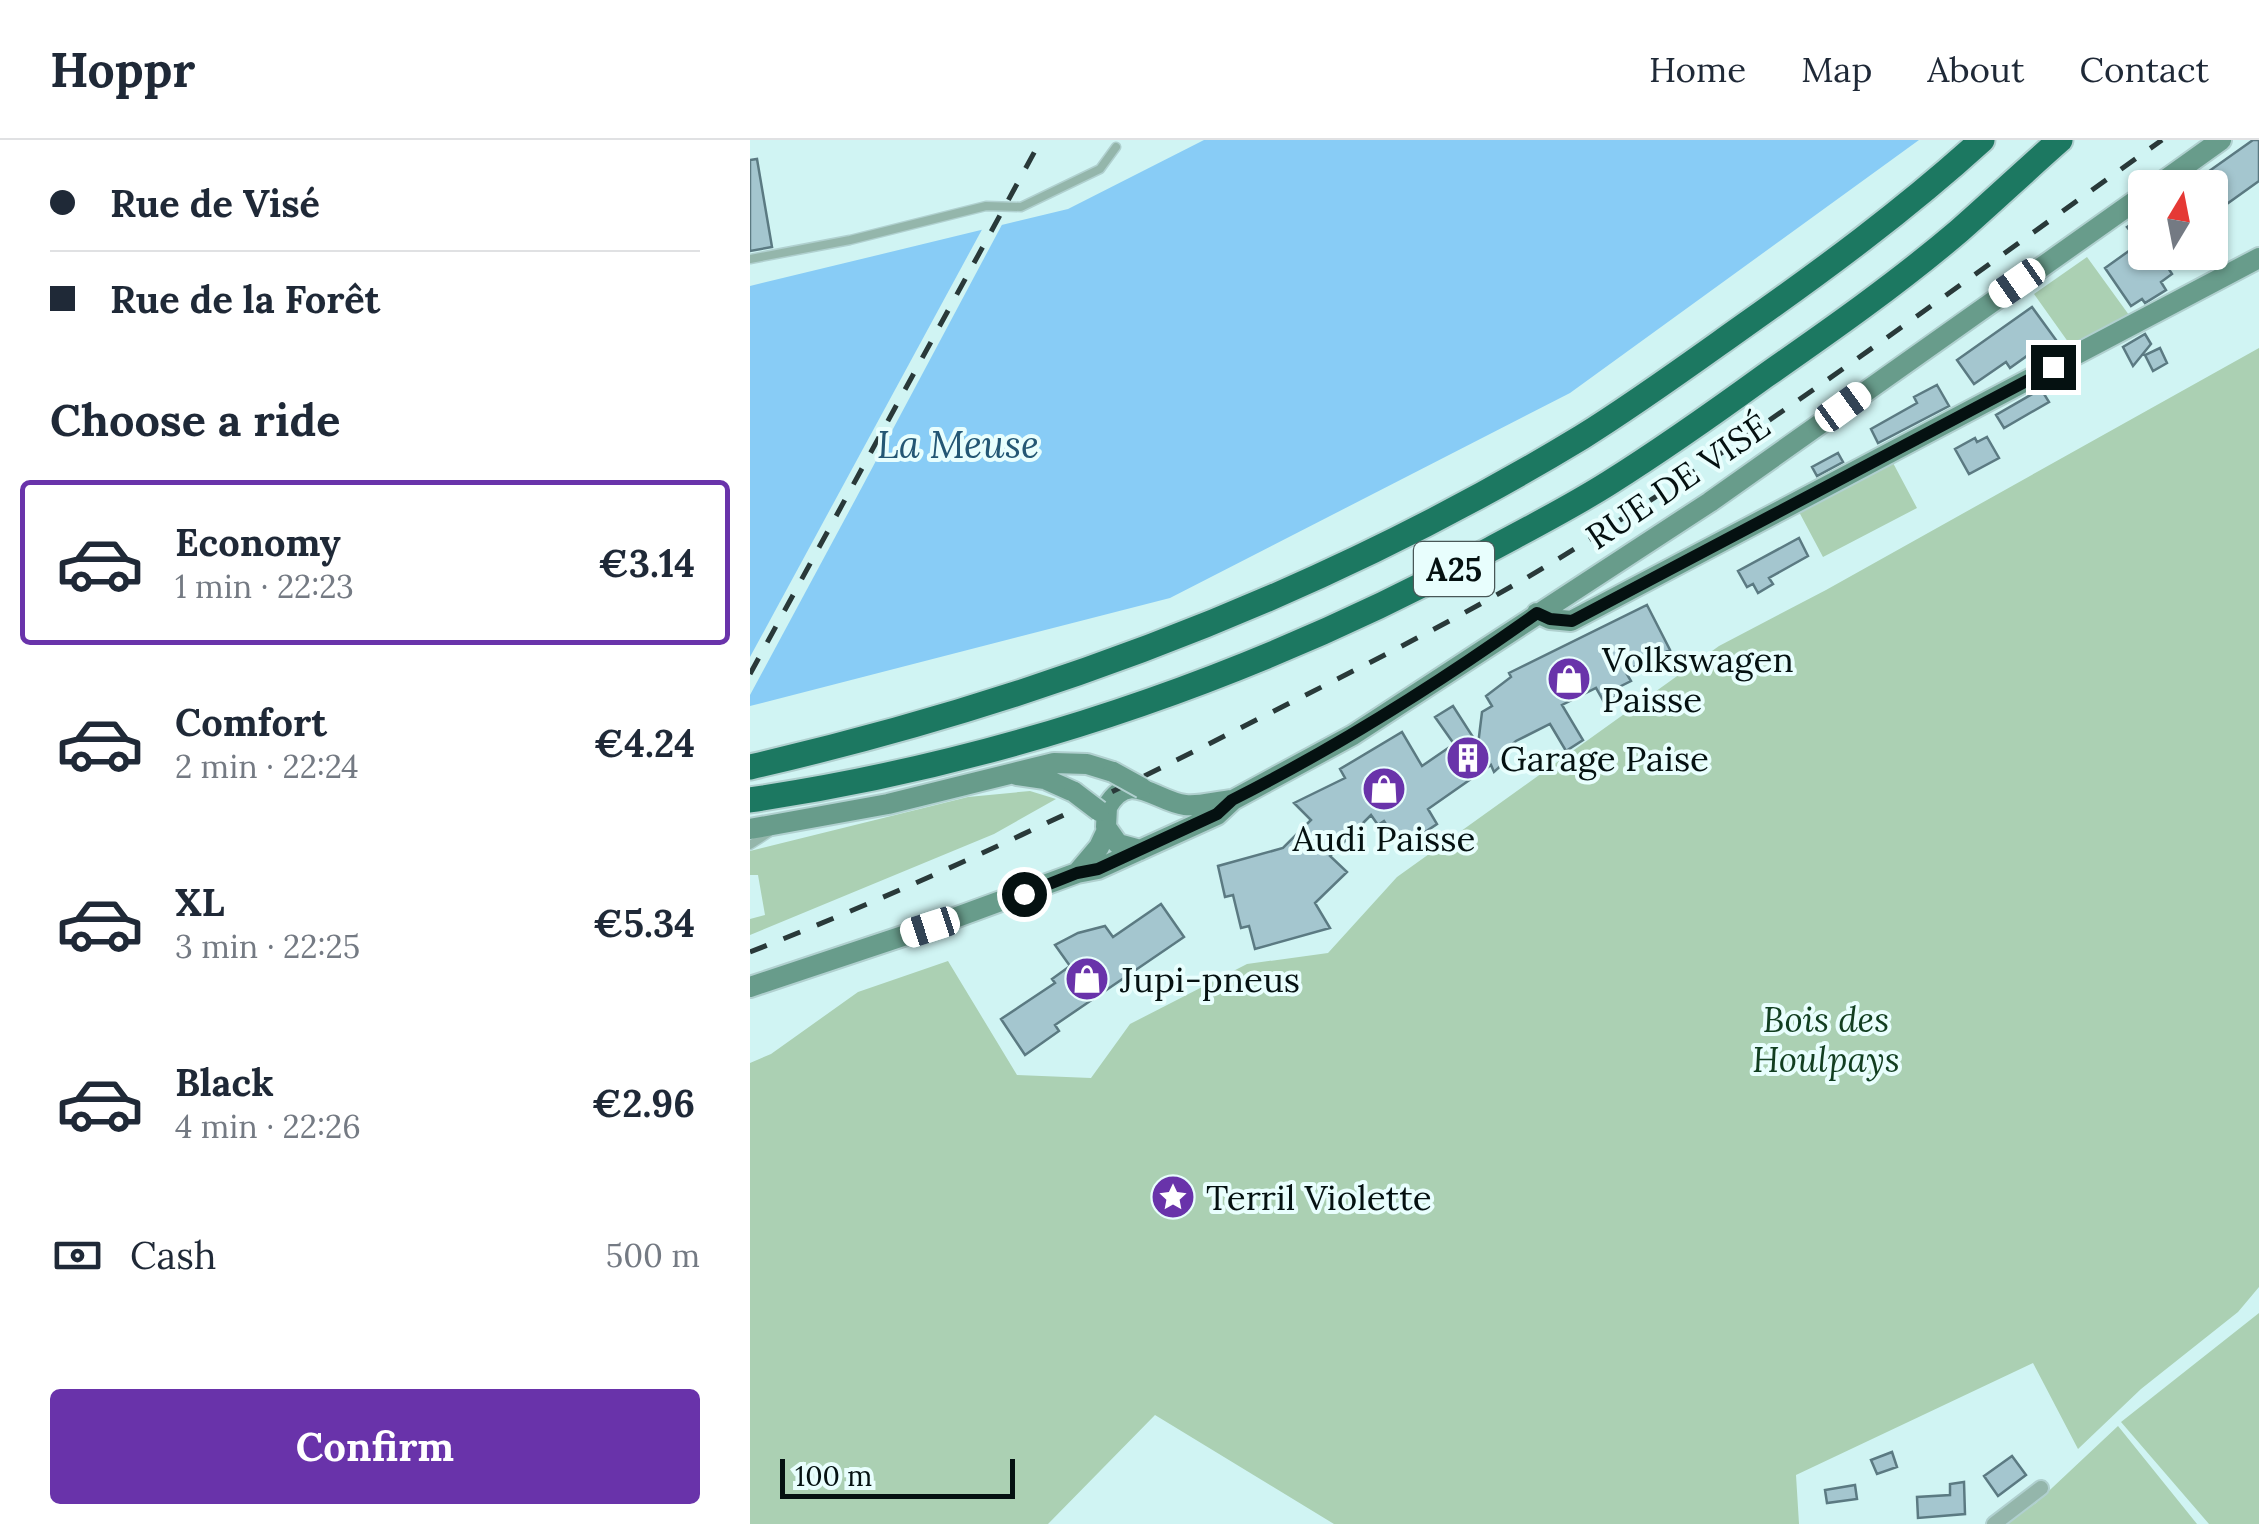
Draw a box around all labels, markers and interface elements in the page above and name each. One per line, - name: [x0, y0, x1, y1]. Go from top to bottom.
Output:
- text: Hoppr: [50, 39, 195, 100]
- text: Home: [1649, 47, 1746, 92]
- text: Map: [1801, 47, 1872, 92]
- text: About: [1927, 47, 2025, 92]
- text: Contact: [2080, 47, 2209, 92]
- north arrow: [2128, 170, 2228, 270]
- map controls: [2128, 170, 2228, 270]
- text: Rue de Visé: [110, 179, 320, 227]
- car: [1984, 254, 2050, 312]
- text: Rue de la Forêt: [110, 275, 380, 323]
- route end: [2031, 345, 2076, 390]
- car: [1810, 377, 1876, 437]
- text: Choose a ride: [50, 391, 340, 448]
- street label: RUE DE VISÉ: [1578, 403, 1778, 559]
- water label: La Meuse: [877, 420, 1039, 468]
- icon: car: [55, 518, 145, 608]
- text: Economy: [175, 518, 341, 566]
- text: €3.14: [598, 539, 695, 587]
- road number: A25: [1414, 542, 1494, 596]
- text: 1 min · 22:23: [175, 566, 354, 607]
- place label: Volkswagen Paisse: [1601, 637, 1794, 722]
- shop icon: Volkswagen Paisse: [1546, 656, 1592, 702]
- icon: car: [55, 698, 145, 788]
- text: Comfort: [175, 698, 327, 746]
- text: €4.24: [594, 719, 695, 767]
- building icon: Garage Paise: [1445, 735, 1491, 781]
- place label: Garage Paise: [1500, 736, 1709, 781]
- text: 2 min · 22:24: [175, 746, 359, 787]
- shop icon: Audi Paisse: [1361, 766, 1407, 812]
- place label: Audi Paisse: [1291, 816, 1476, 861]
- route start: [1002, 872, 1047, 917]
- icon: car: [55, 878, 145, 968]
- text: XL: [175, 878, 225, 926]
- text: €5.34: [593, 899, 695, 947]
- car: [897, 903, 963, 951]
- text: 3 min · 22:25: [175, 926, 360, 967]
- shop icon: Jupi-pneus: [1064, 956, 1110, 1002]
- place label: Jupi-pneus: [1119, 957, 1300, 1002]
- park label: Bois des Houlpays: [1752, 997, 1900, 1082]
- icon: car: [55, 1058, 145, 1148]
- text: Black: [175, 1058, 274, 1106]
- text: €2.96: [591, 1079, 695, 1127]
- text: 4 min · 22:26: [175, 1106, 361, 1147]
- place icon: Terril Violette: [1150, 1174, 1196, 1220]
- place label: Terril Violette: [1206, 1175, 1432, 1220]
- icon: cash: [50, 1228, 105, 1283]
- text: Cash: [130, 1231, 217, 1279]
- text: 500 m: [606, 1235, 700, 1276]
- button: Confirm: [50, 1389, 700, 1504]
- scale bar: [780, 1454, 1015, 1498]
- text: 100 m: [795, 1458, 872, 1494]

